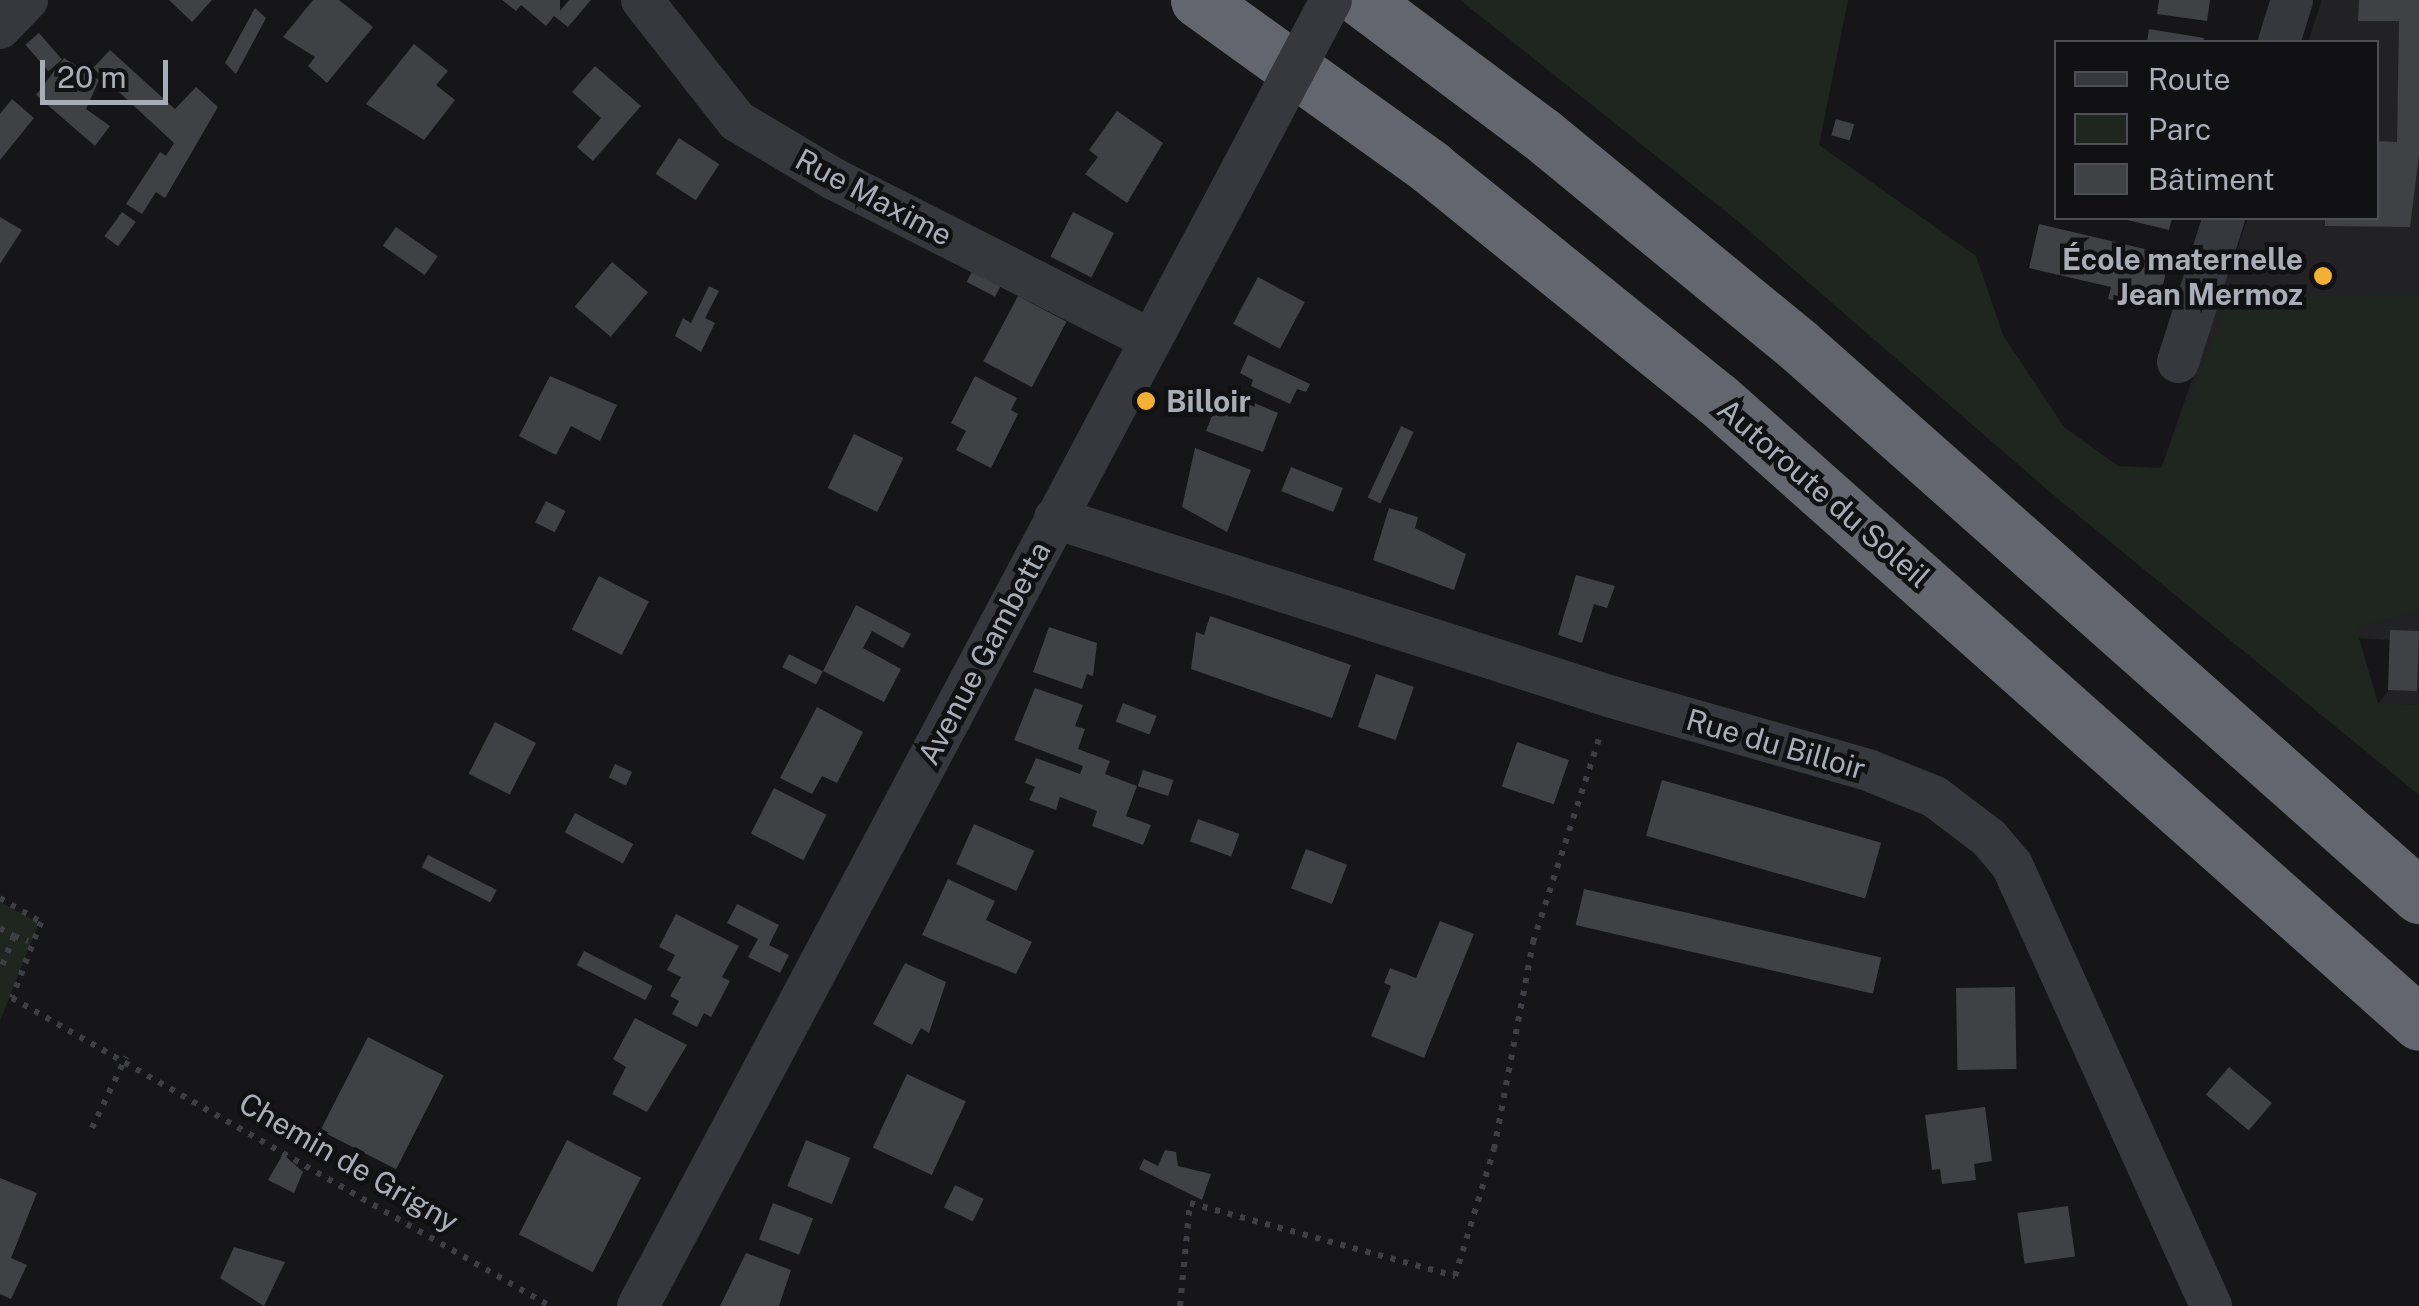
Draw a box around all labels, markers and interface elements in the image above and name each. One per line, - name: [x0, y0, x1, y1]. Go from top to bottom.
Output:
- scale bar: [45, 40, 172, 102]
- legend: [2054, 40, 2379, 220]
- text: 20 m: [57, 59, 126, 95]
- text: Route: [2148, 61, 2230, 97]
- text: Parc: [2148, 111, 2211, 147]
- street label: Rue Maxime: [790, 141, 958, 253]
- text: Bâtiment: [2148, 161, 2275, 197]
- place label: École maternelle Jean Mermoz: [2062, 241, 2303, 312]
- marker: École maternelle Jean Mermoz: [2312, 265, 2334, 287]
- place label: Billoir: [1166, 383, 1251, 419]
- marker: Billoir: [1135, 390, 1157, 412]
- street label: Autoroute du Soleil: [1710, 391, 1938, 595]
- street label: Avenue Gambetta: [910, 535, 1058, 771]
- street label: Rue du Billoir: [1682, 701, 1870, 787]
- street label: Chemin de Grigny: [233, 1084, 465, 1240]

